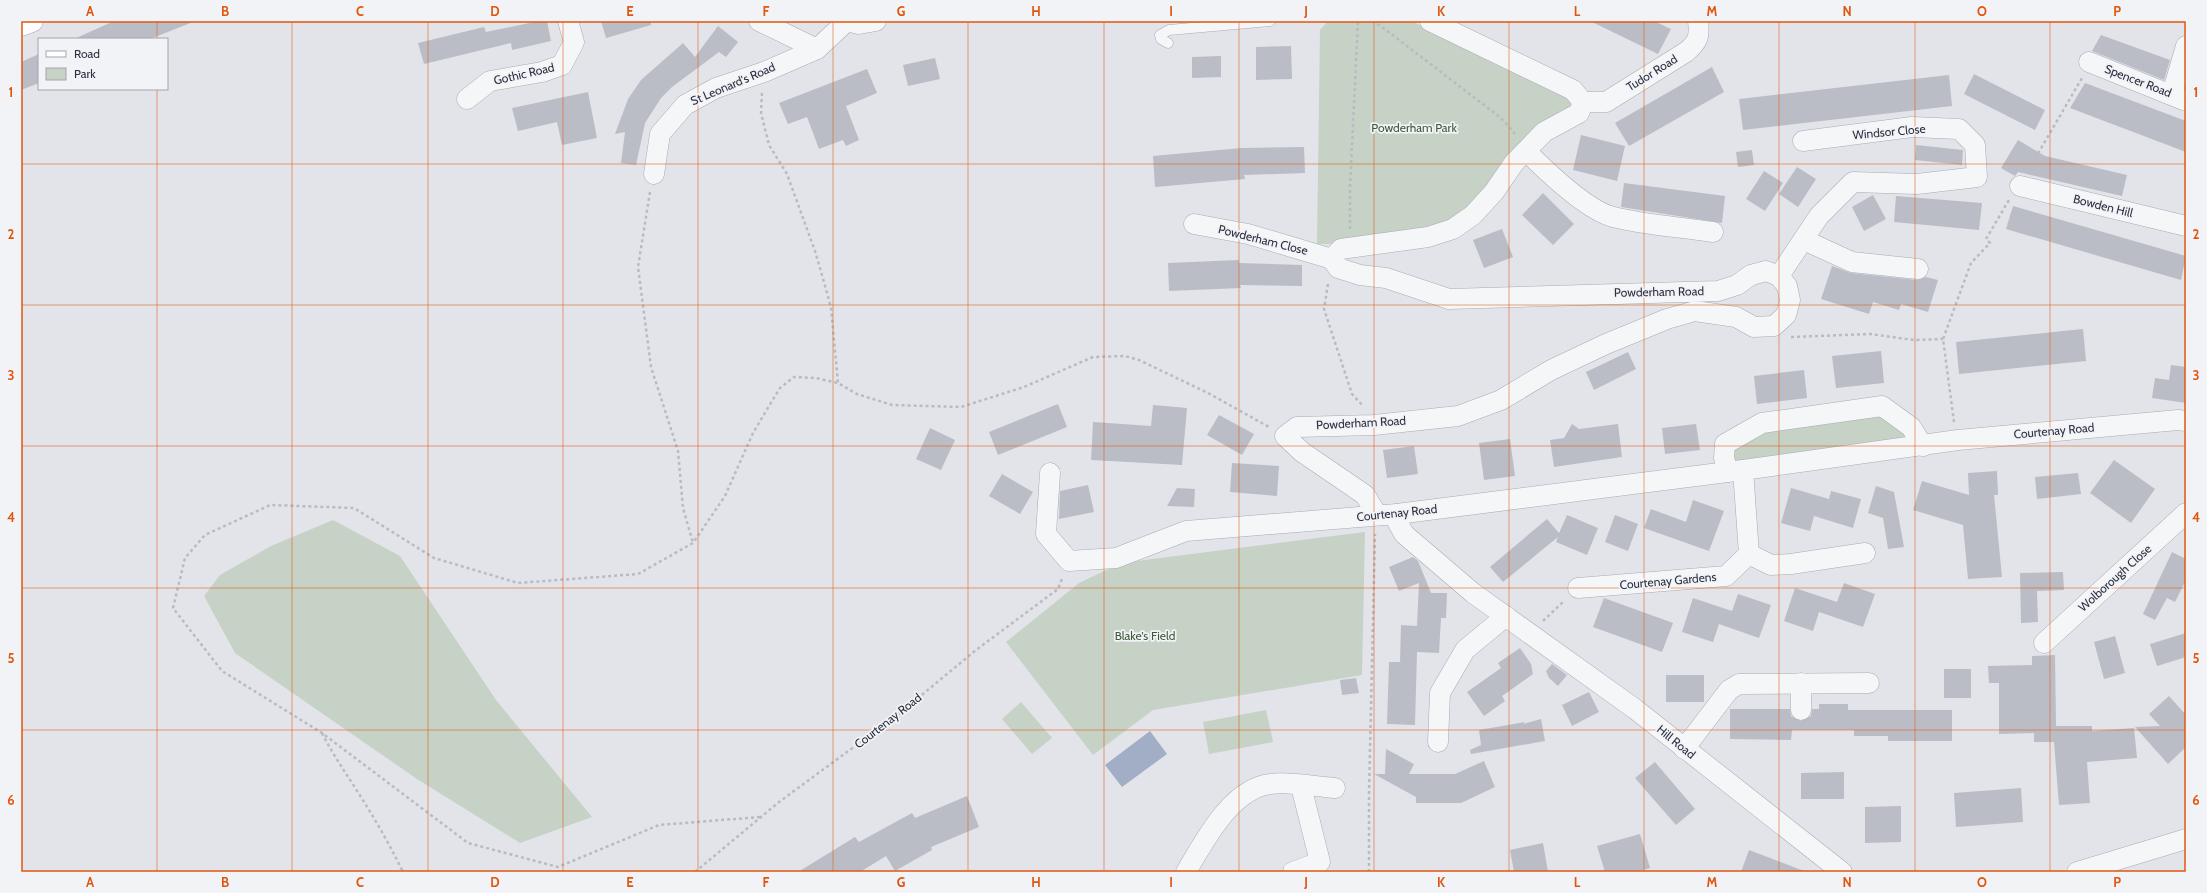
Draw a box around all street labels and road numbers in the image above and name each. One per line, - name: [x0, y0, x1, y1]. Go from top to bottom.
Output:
- street label: Tudor Road: [1623, 51, 1680, 94]
- street label: Gothic Road: [492, 59, 556, 88]
- street label: St Leonard's Road: [688, 59, 777, 108]
- street label: Spencer Road: [2103, 61, 2174, 100]
- street label: Windsor Close: [1852, 121, 1926, 142]
- street label: Bowden Hill: [2072, 191, 2135, 220]
- street label: Powderham Close: [1217, 221, 1310, 258]
- street label: Powderham Road: [1614, 283, 1704, 300]
- street label: Powderham Road: [1316, 413, 1406, 432]
- street label: Courtenay Road: [2013, 419, 2095, 442]
- street label: Courtenay Road: [1356, 501, 1438, 524]
- street label: Wolborough Close: [2075, 541, 2154, 614]
- street label: Courtenay Gardens: [1619, 569, 1717, 592]
- street label: Courtenay Road: [851, 690, 924, 751]
- street label: Hill Road: [1654, 722, 1699, 762]

